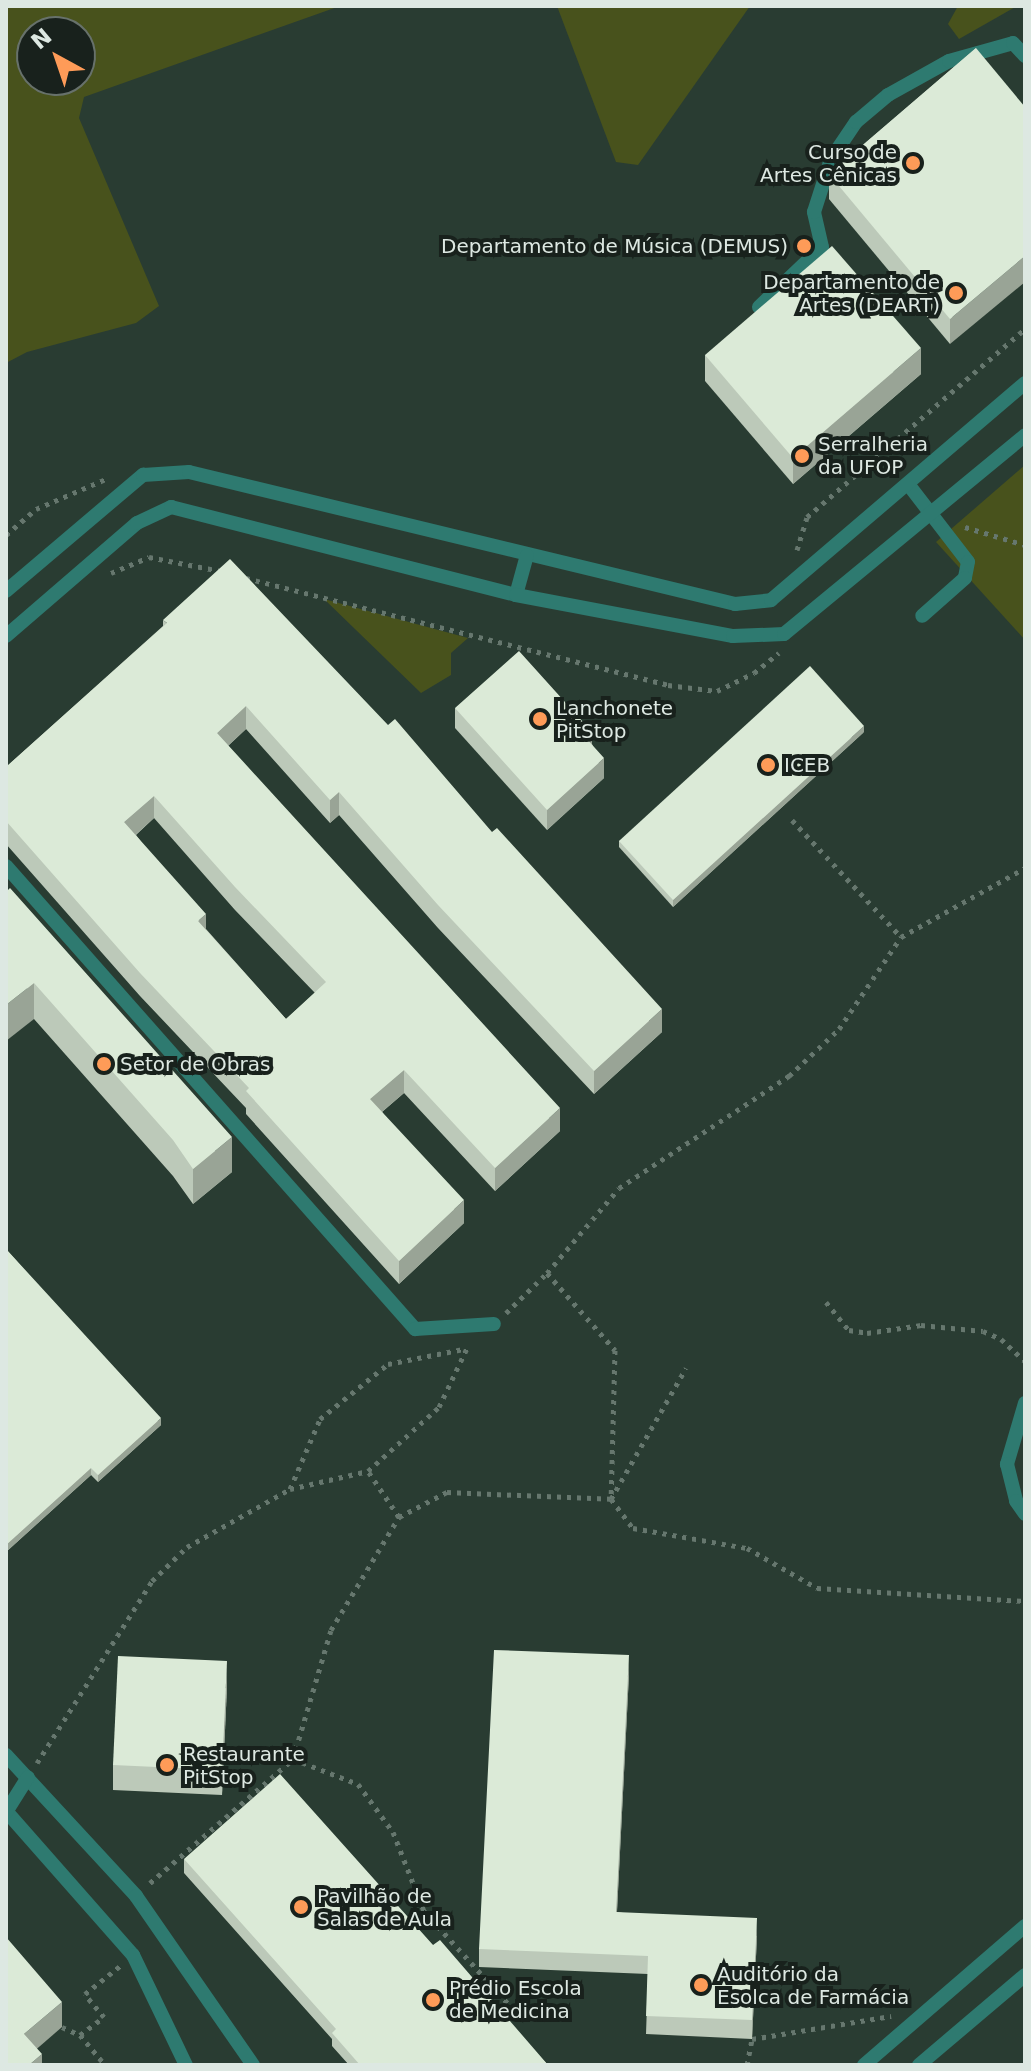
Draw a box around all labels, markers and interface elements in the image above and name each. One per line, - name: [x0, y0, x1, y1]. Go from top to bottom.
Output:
- north arrow: [16, 16, 96, 96]
- text: N: [26, 23, 57, 54]
- place label: Curso de Artes Cênicas: [760, 140, 897, 187]
- marker: Curso de Artes Cênicas: [904, 154, 922, 172]
- place label: Departamento de Música (DEMUS): [441, 234, 788, 258]
- marker: Departamento de Música (DEMUS): [795, 237, 813, 255]
- place label: Departamento de Artes (DEART): [763, 270, 940, 317]
- marker: Departamento de Artes (DEART): [947, 284, 965, 302]
- place label: Serralheria da UFOP: [818, 432, 928, 479]
- marker: Serralheria da UFOP: [793, 447, 811, 465]
- place label: Lanchonete PitStop: [556, 696, 673, 743]
- marker: Lanchonete PitStop: [531, 710, 549, 728]
- place label: ICEB: [784, 753, 830, 777]
- marker: ICEB: [759, 756, 777, 774]
- place label: Setor de Obras: [120, 1052, 270, 1076]
- marker: Setor de Obras: [95, 1055, 113, 1073]
- place label: Restaurante PitStop: [183, 1742, 305, 1789]
- marker: Restaurante PitStop: [158, 1756, 176, 1774]
- place label: Pavilhão de Salas de Aula: [317, 1884, 452, 1931]
- marker: Pavilhão de Salas de Aula: [292, 1898, 310, 1916]
- place label: Auditório da Esolca de Farmácia: [717, 1962, 909, 2009]
- place label: Prédio Escola de Medicina: [449, 1976, 582, 2023]
- marker: Auditório da Esolca de Farmácia: [692, 1976, 710, 1994]
- marker: Prédio Escola de Medicina: [424, 1991, 442, 2009]

